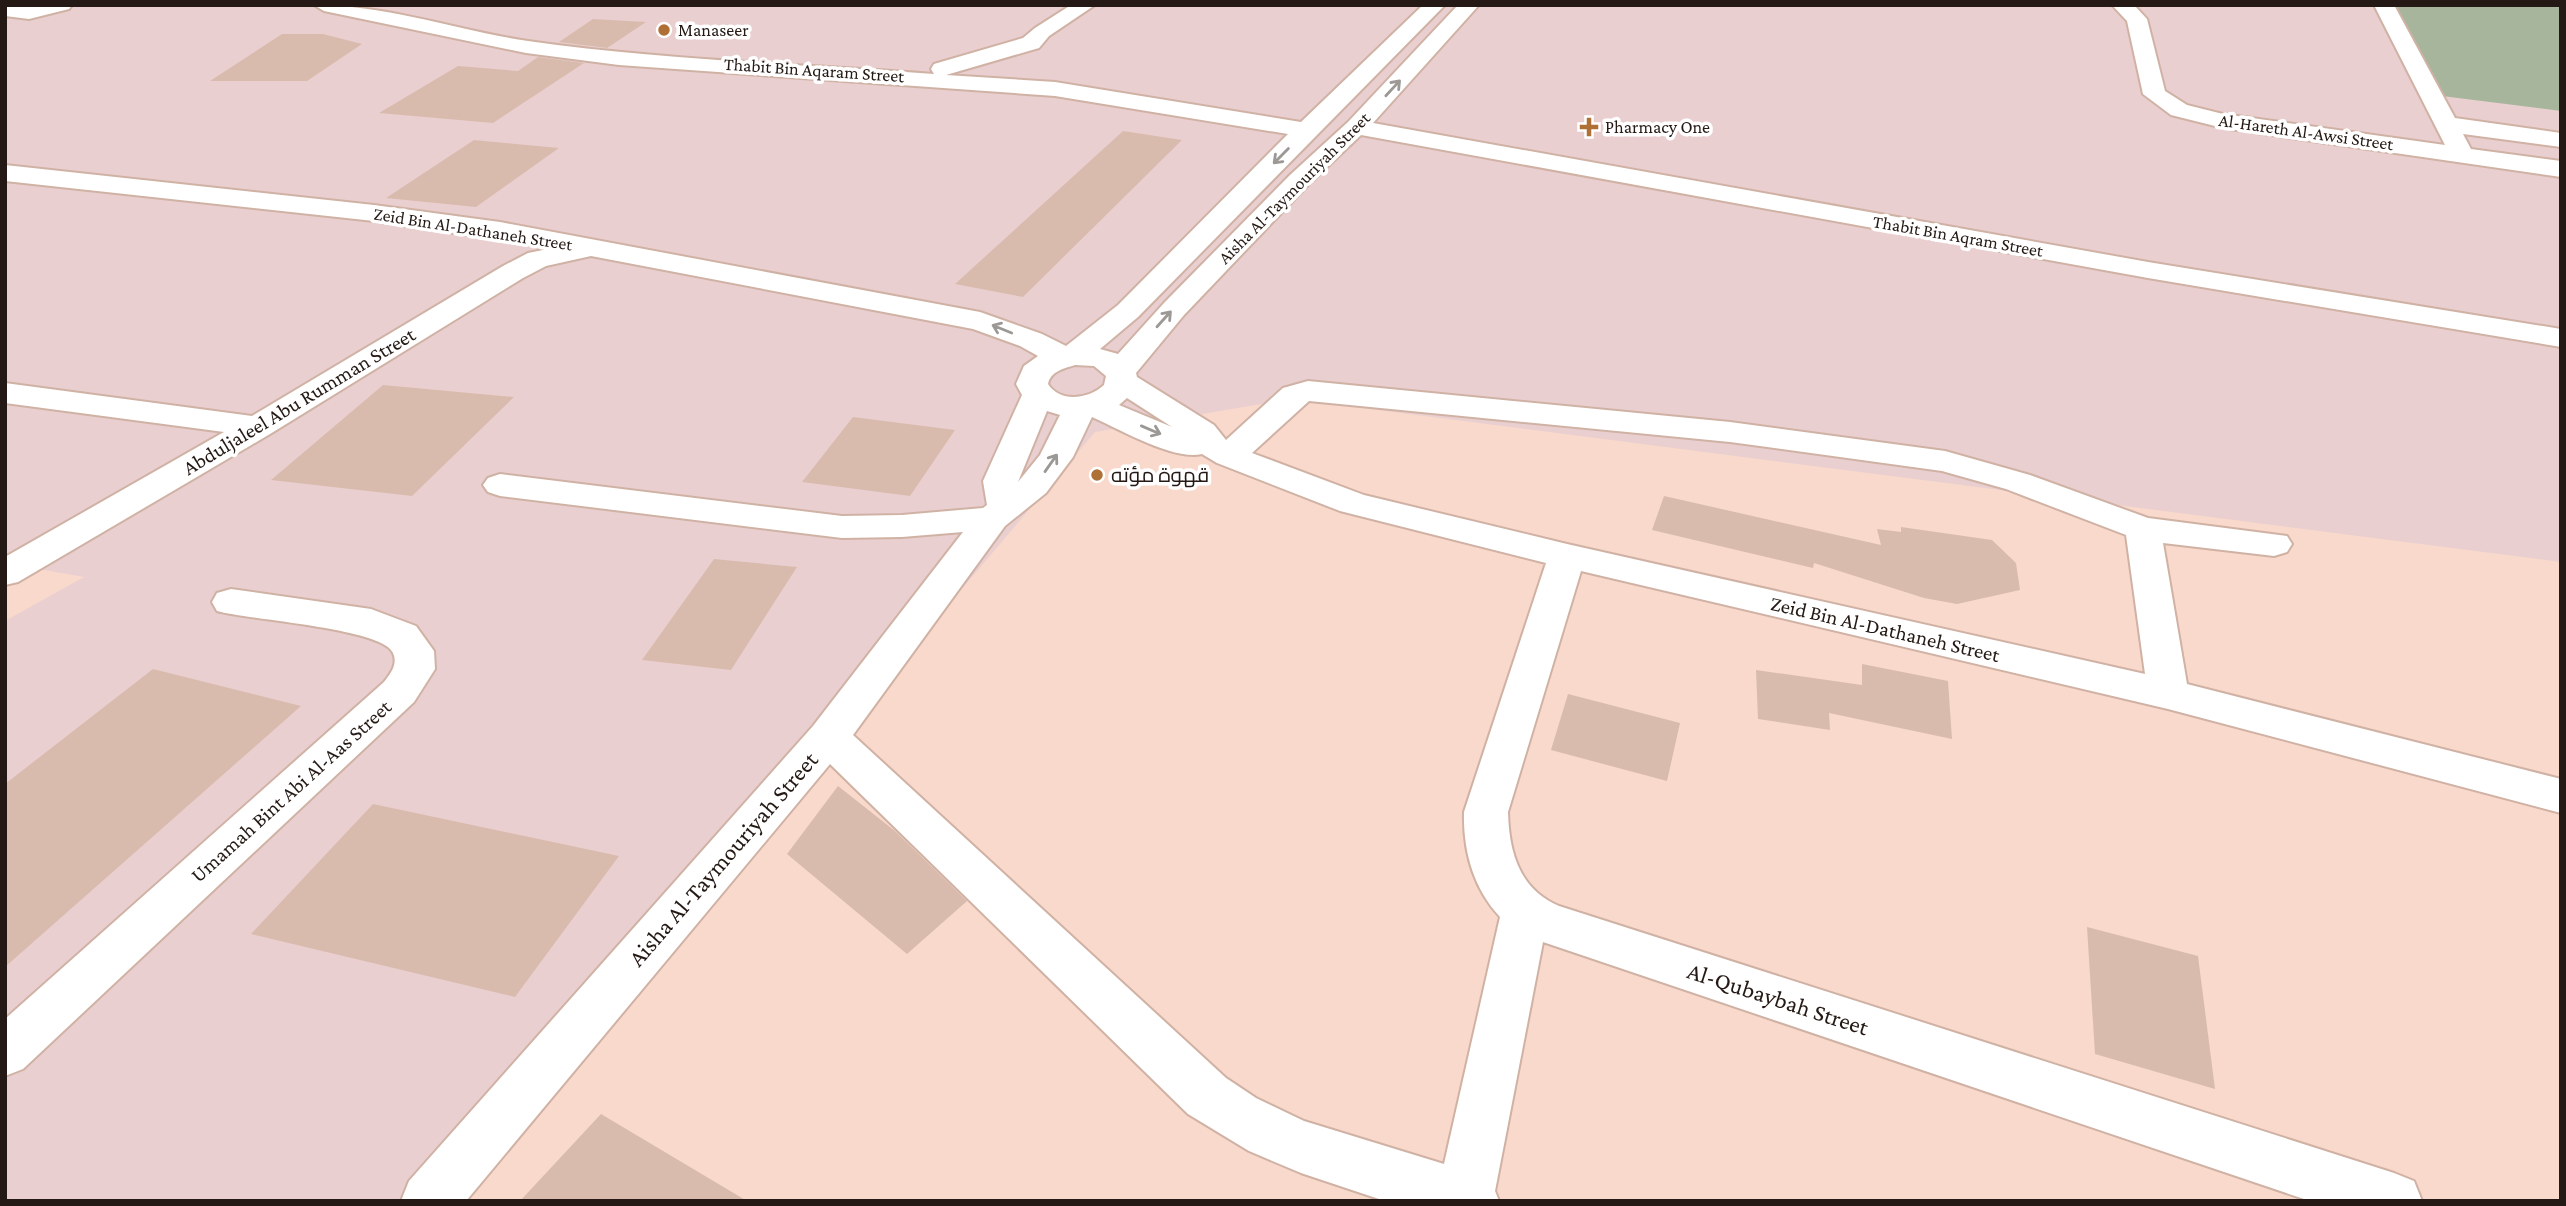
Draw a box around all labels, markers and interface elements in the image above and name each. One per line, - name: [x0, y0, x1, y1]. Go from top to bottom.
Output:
- place label: Manaseer: [678, 20, 749, 40]
- marker: Manaseer: [656, 22, 672, 38]
- street label: Thabit Bin Aqaram Street: [723, 54, 906, 86]
- one-way arrow: [1384, 80, 1401, 97]
- street label: Aisha Al-Taymouriyah Street: [1214, 107, 1375, 268]
- street label: Al-Hareth Al-Awsi Street: [2217, 110, 2396, 154]
- marker: Pharmacy One: [1579, 117, 1599, 137]
- place label: Pharmacy One: [1605, 117, 1710, 137]
- one-way arrow: [1272, 147, 1289, 164]
- street label: Zeid Bin Al-Dathaneh Street: [372, 203, 575, 255]
- street label: Thabit Bin Aqram Street: [1871, 211, 2046, 261]
- one-way arrow: [1156, 311, 1172, 329]
- street label: Abduljaleel Abu Rumman Street: [178, 321, 420, 480]
- one-way arrow: [992, 322, 1013, 335]
- one-way arrow: [1140, 424, 1161, 437]
- one-way arrow: [1044, 454, 1058, 473]
- place label: قهوة مؤته: [1111, 463, 1209, 488]
- marker: قهوة مؤته: [1089, 467, 1105, 483]
- street label: Zeid Bin Al-Dathaneh Street: [1768, 591, 2003, 667]
- street label: Umamah Bint Abi Al-Aas Street: [186, 694, 397, 887]
- street label: Aisha Al-Taymouriyah Street: [622, 745, 824, 971]
- street label: Al-Qubaybah Street: [1684, 956, 1873, 1041]

